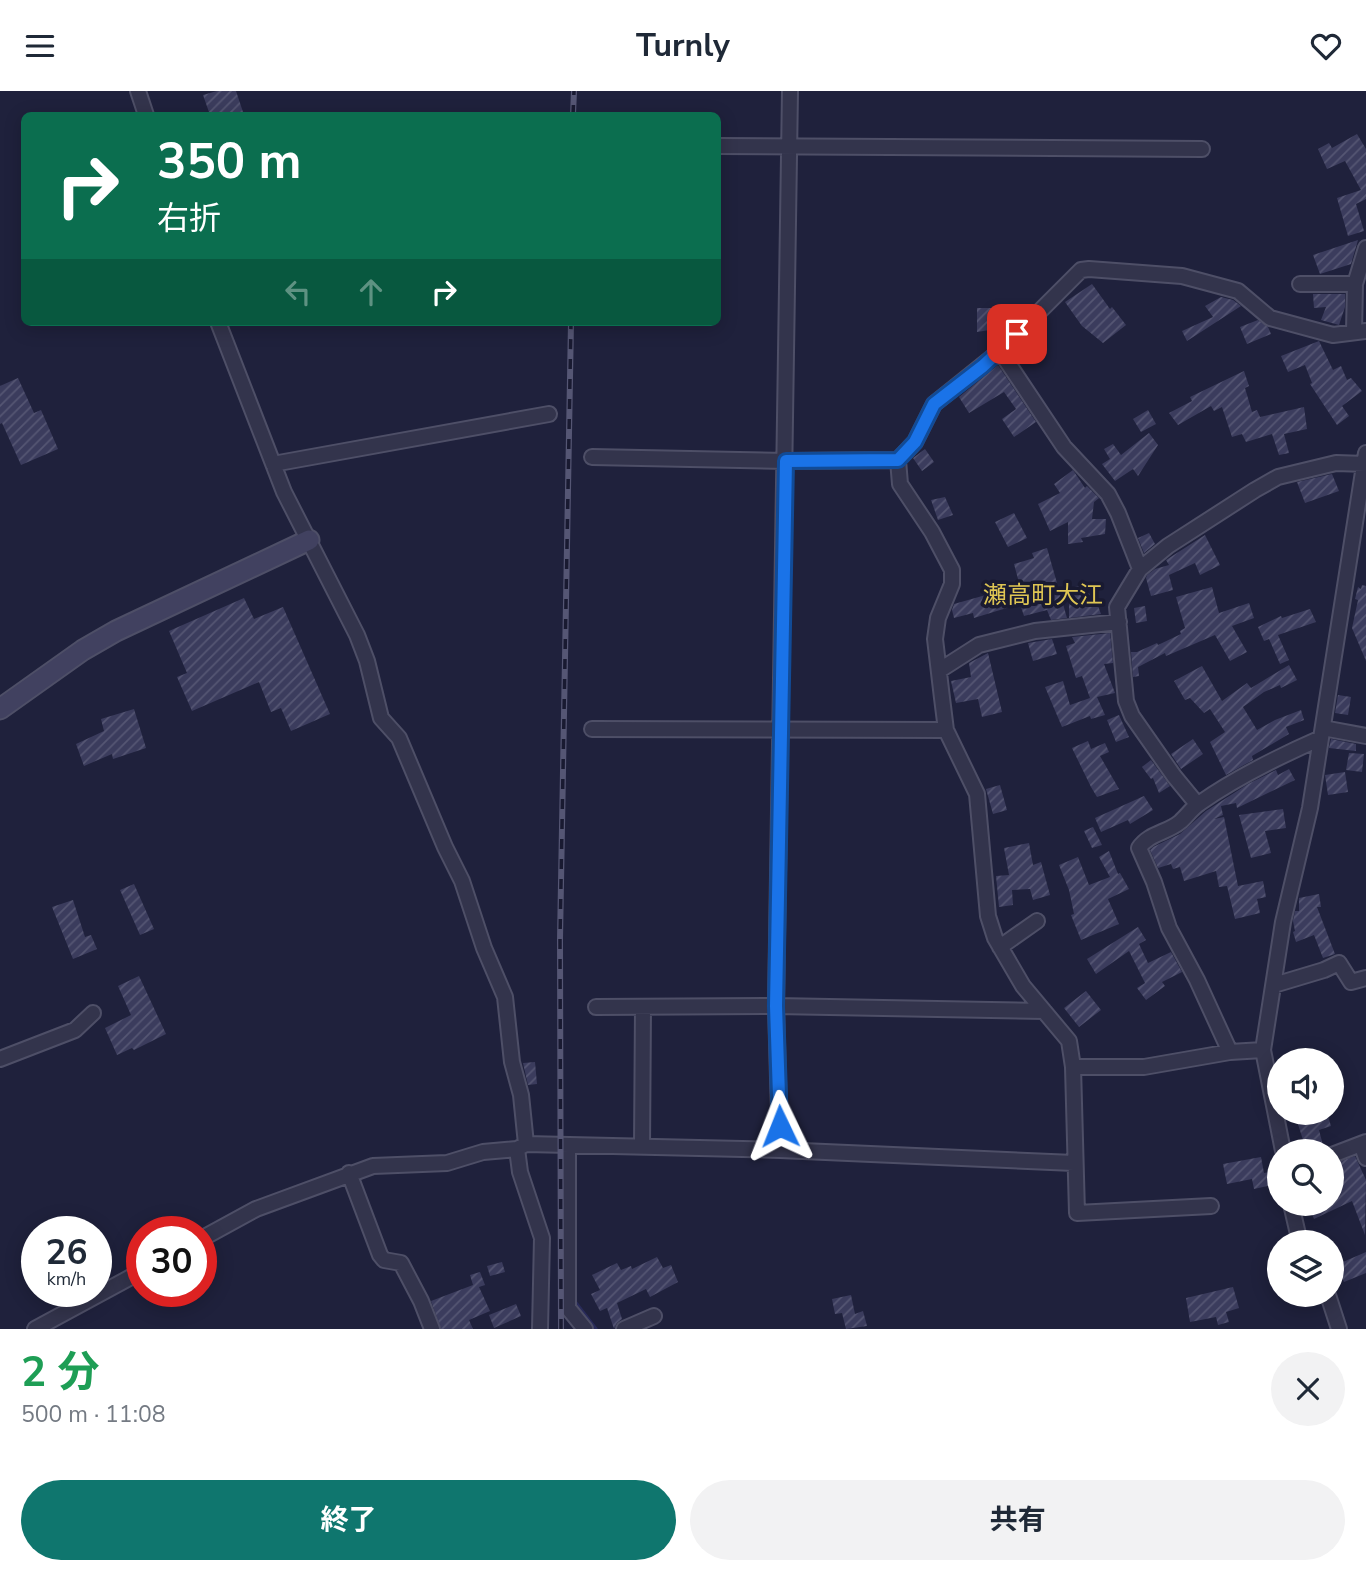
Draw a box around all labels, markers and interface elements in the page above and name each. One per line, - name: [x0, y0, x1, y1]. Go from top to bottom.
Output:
- text: Turnly: [636, 24, 730, 67]
- icon: menu: [21, 27, 59, 65]
- icon: heart: [1307, 27, 1345, 65]
- text: 350 m: [157, 128, 301, 195]
- icon: right: [42, 140, 133, 231]
- text: 右折: [157, 197, 221, 240]
- icon: left: [279, 273, 317, 311]
- icon: ahead: [352, 273, 390, 311]
- icon: right: [425, 273, 463, 311]
- pin: [987, 304, 1047, 364]
- icon: arrive: [998, 315, 1036, 353]
- district label: 瀬高町大江: [983, 579, 1103, 611]
- map controls: [1267, 1048, 1344, 1307]
- button: sound: [1267, 1048, 1344, 1125]
- position arrow: [743, 1089, 817, 1163]
- button: search: [1267, 1139, 1344, 1216]
- speed limit sign: 30: [126, 1216, 217, 1307]
- text: 26: [45, 1229, 88, 1276]
- button: layers: [1267, 1230, 1344, 1307]
- text: km/h: [47, 1267, 86, 1291]
- text: 2 分: [21, 1344, 100, 1401]
- button: close: [1271, 1352, 1345, 1426]
- text: 500 m · 11:08: [21, 1399, 166, 1430]
- button: 終了: [21, 1480, 676, 1560]
- button: 共有: [690, 1480, 1345, 1560]

